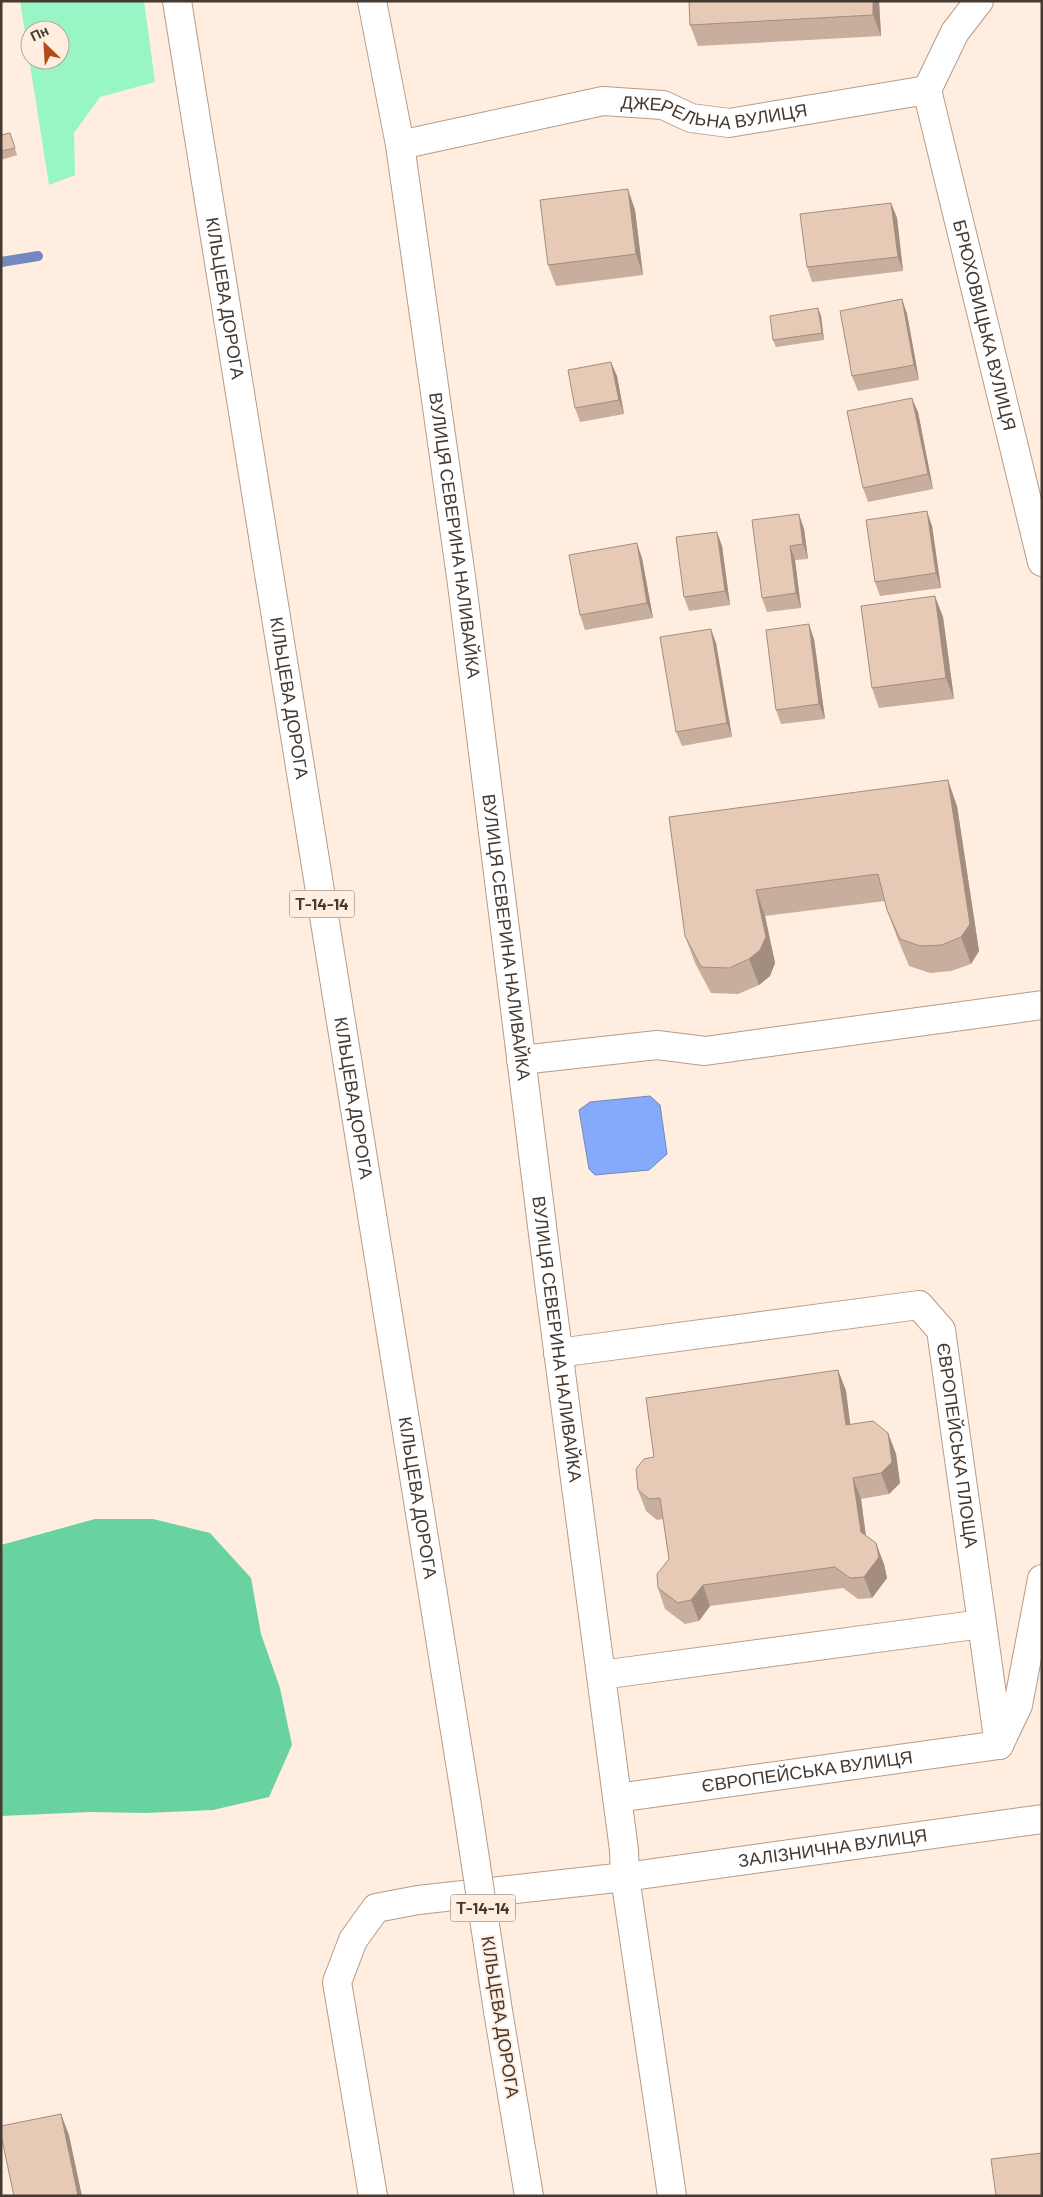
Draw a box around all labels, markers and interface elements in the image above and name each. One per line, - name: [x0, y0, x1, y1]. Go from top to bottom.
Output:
- north arrow: [20, 20, 70, 70]
- text: Пн: [27, 21, 51, 44]
- street label: ДЖЕРЕЛЬНА ВУЛИЦЯ: [620, 90, 809, 133]
- street label: КІЛЬЦЕВА ДОРОГА: [202, 215, 250, 381]
- street label: БРЮХОВИЦЬКА ВУЛИЦЯ: [949, 217, 1022, 433]
- street label: ВУЛИЦЯ СЕВЕРИНА НАЛИВАЙКА: [425, 391, 486, 680]
- street label: КІЛЬЦЕВА ДОРОГА: [266, 615, 314, 781]
- street label: ВУЛИЦЯ СЕВЕРИНА НАЛИВАЙКА: [478, 793, 536, 1082]
- road number: Т-14-14: [290, 891, 354, 918]
- street label: КІЛЬЦЕВА ДОРОГА: [330, 1015, 378, 1180]
- street label: ВУЛИЦЯ СЕВЕРИНА НАЛИВАЙКА: [528, 1194, 587, 1483]
- street label: ЄВРОПЕЙСЬКА ПЛОЩА: [933, 1341, 983, 1549]
- street label: КІЛЬЦЕВА ДОРОГА: [395, 1415, 442, 1580]
- street label: ЄВРОПЕЙСЬКА ВУЛИЦЯ: [700, 1745, 914, 1796]
- street label: ЗАЛІЗНИЧНА ВУЛИЦЯ: [736, 1823, 929, 1871]
- road number: Т-14-14: [450, 1895, 516, 1922]
- street label: КІЛЬЦЕВА ДОРОГА: [477, 1934, 525, 2099]

